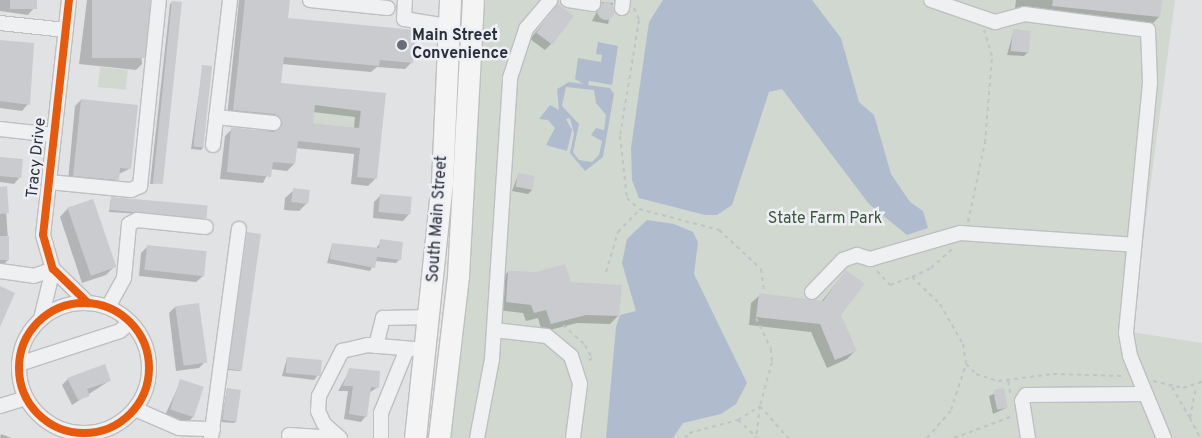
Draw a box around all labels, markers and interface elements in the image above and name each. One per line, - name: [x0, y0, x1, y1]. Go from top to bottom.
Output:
- place label: Main Street Convenience: [412, 26, 508, 64]
- marker: Main Street Convenience: [396, 39, 408, 51]
- street label: Tracy Drive: [23, 117, 51, 199]
- street label: South Main Street: [424, 155, 452, 283]
- park label: State Farm Park: [768, 209, 882, 229]

